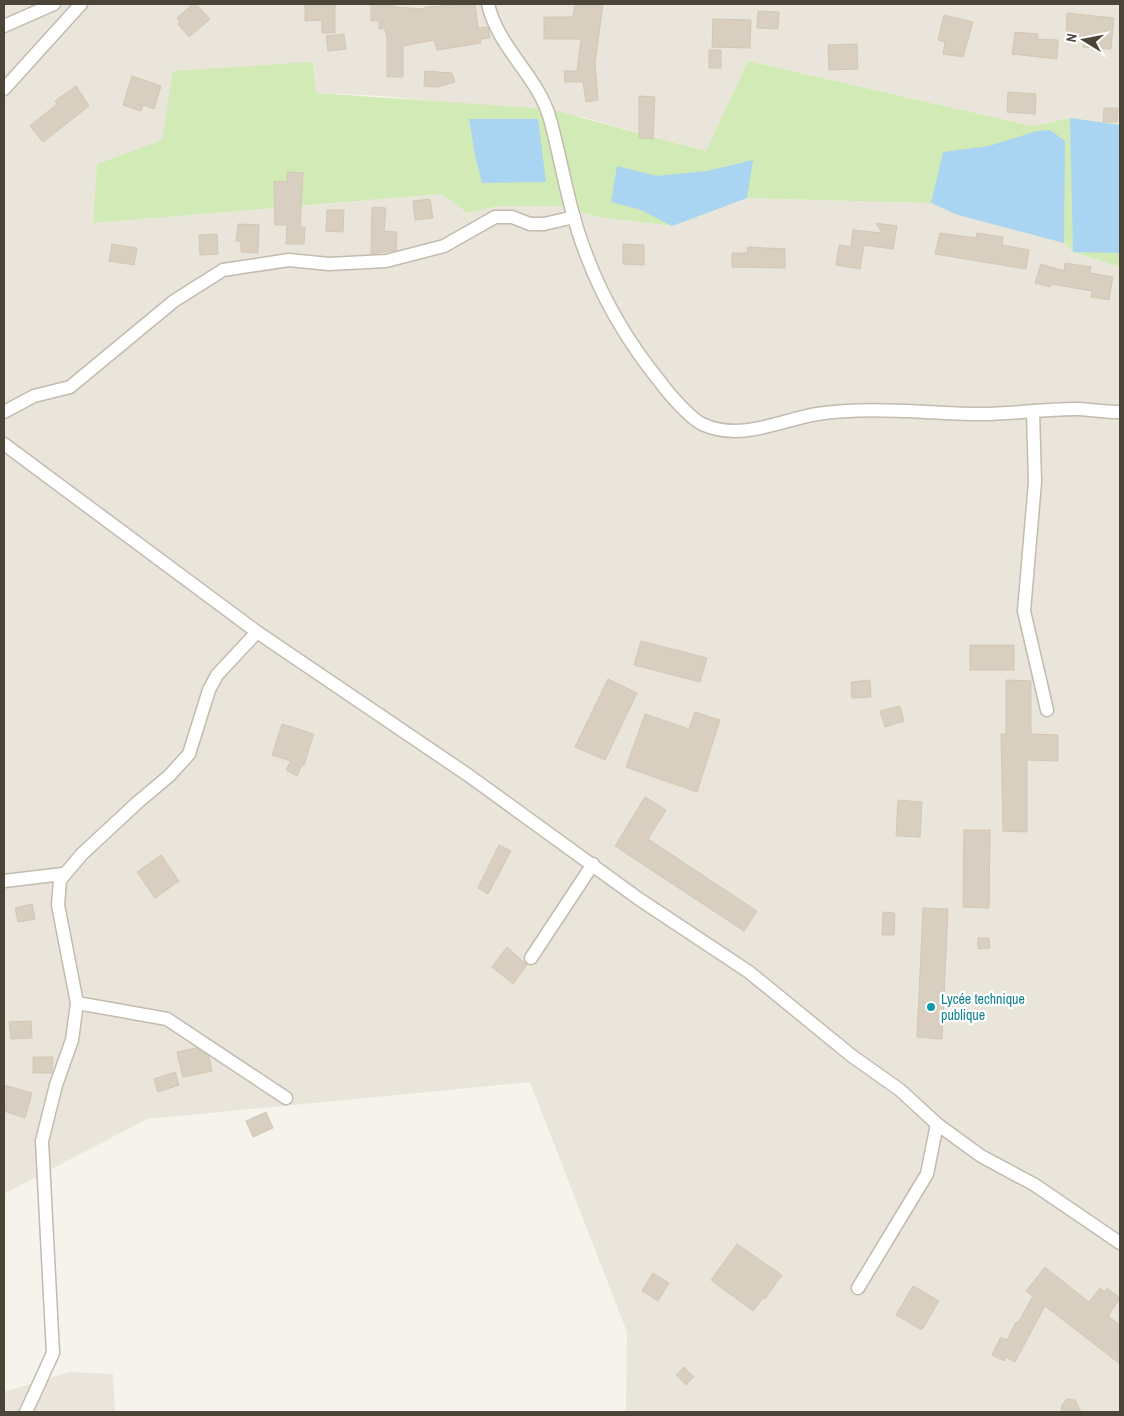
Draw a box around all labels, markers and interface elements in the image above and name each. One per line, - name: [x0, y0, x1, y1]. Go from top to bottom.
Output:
- north arrow: [1059, 15, 1109, 65]
- text: N: [1062, 32, 1081, 43]
- place label: Lycée technique publique: [941, 990, 1025, 1024]
- marker: Lycée technique publique: [925, 1001, 937, 1013]

